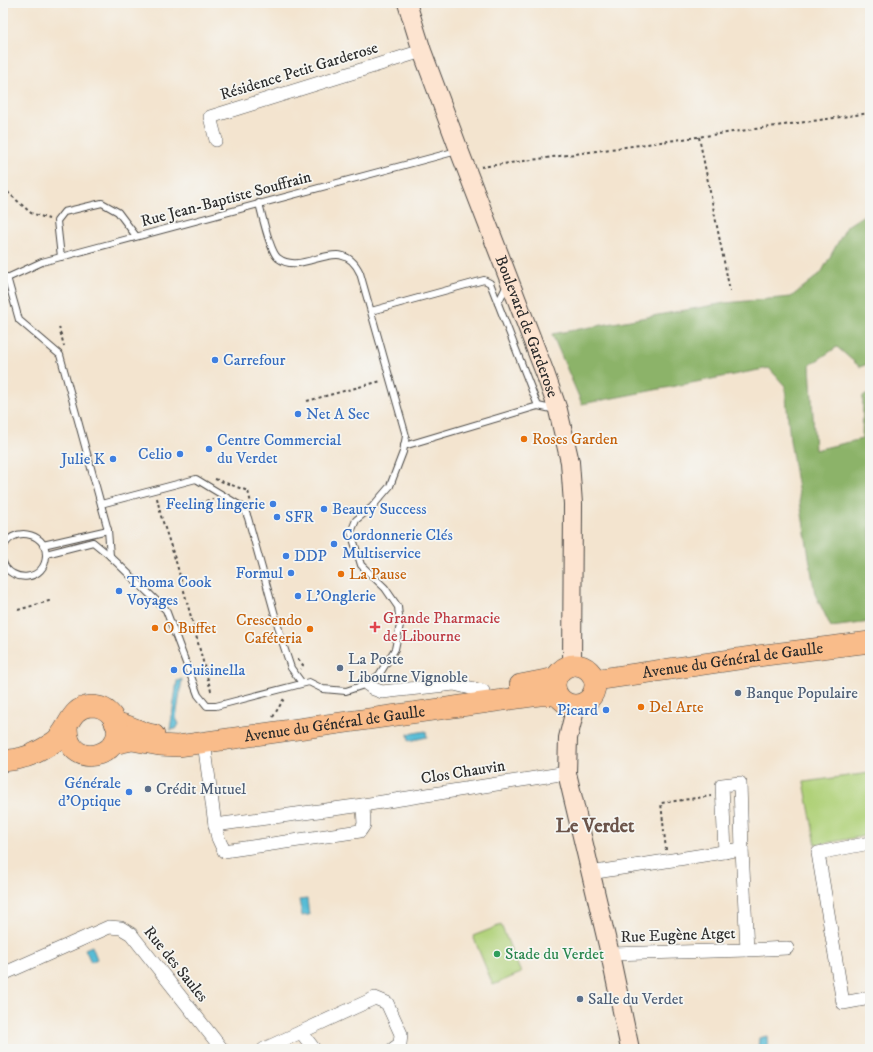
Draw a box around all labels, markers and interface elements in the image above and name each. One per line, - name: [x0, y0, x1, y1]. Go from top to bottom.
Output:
- street label: Résidence Petit Garderose: [218, 37, 381, 105]
- street label: Rue Jean-Baptiste Souffrain: [139, 166, 314, 231]
- street label: Boulevard de Garderose: [491, 253, 563, 400]
- place label: Carrefour: [223, 350, 286, 370]
- marker: Carrefour: [210, 355, 220, 365]
- place label: Net A Sec: [306, 404, 370, 424]
- marker: Net A Sec: [293, 409, 303, 419]
- place label: Roses Garden: [532, 429, 619, 449]
- place label: Centre Commercial du Verdet: [217, 430, 341, 468]
- marker: Roses Garden: [519, 434, 529, 444]
- place label: Celio: [138, 444, 172, 464]
- marker: Centre Commercial du Verdet: [204, 444, 214, 454]
- place label: Julie K: [59, 449, 106, 469]
- marker: Celio: [175, 449, 185, 459]
- marker: Julie K: [108, 454, 118, 464]
- place label: Feeling lingerie: [165, 494, 265, 514]
- marker: Feeling lingerie: [268, 499, 278, 509]
- place label: Beauty Success: [332, 499, 427, 519]
- marker: Beauty Success: [319, 504, 329, 514]
- place label: SFR: [285, 507, 314, 527]
- marker: SFR: [272, 512, 282, 522]
- place label: Cordonnerie Clés Multiservice: [342, 525, 453, 563]
- marker: Cordonnerie Clés Multiservice: [329, 539, 339, 549]
- place label: DDP: [294, 546, 327, 566]
- marker: DDP: [281, 551, 291, 561]
- place label: Formul: [236, 563, 283, 583]
- place label: La Pause: [349, 564, 407, 584]
- marker: Formul: [286, 568, 296, 578]
- marker: La Pause: [336, 569, 346, 579]
- place label: Thoma Cook Voyages: [126, 572, 212, 610]
- marker: Thoma Cook Voyages: [114, 586, 124, 596]
- place label: L'Onglerie: [306, 586, 376, 606]
- marker: L'Onglerie: [293, 591, 303, 601]
- place label: Grande Pharmacie de Libourne: [383, 608, 501, 646]
- place label: Crescendo Caféteria: [236, 610, 302, 648]
- place label: O Buffet: [163, 618, 216, 638]
- marker: Grande Pharmacie de Libourne: [370, 622, 380, 632]
- marker: O Buffet: [150, 623, 160, 633]
- marker: Crescendo Caféteria: [305, 624, 315, 634]
- street label: Avenue du Général de Gaulle: [641, 638, 825, 683]
- place label: La Poste Libourne Vignoble: [348, 649, 468, 687]
- place label: Cuisinella: [182, 660, 246, 680]
- marker: La Poste Libourne Vignoble: [335, 663, 345, 673]
- marker: Cuisinella: [169, 665, 179, 675]
- place label: Banque Populaire: [746, 683, 858, 703]
- marker: Banque Populaire: [733, 688, 743, 698]
- place label: Del Arte: [649, 697, 704, 717]
- place label: Picard: [557, 700, 598, 720]
- street label: Avenue du Général de Gaulle: [243, 701, 427, 747]
- marker: Del Arte: [636, 702, 646, 712]
- marker: Picard: [601, 705, 611, 715]
- street label: Clos Chauvin: [419, 755, 507, 789]
- place label: Générale d'Optique: [58, 773, 121, 811]
- place label: Crédit Mutuel: [156, 779, 246, 799]
- marker: Crédit Mutuel: [143, 784, 153, 794]
- marker: Générale d'Optique: [124, 787, 134, 797]
- district label: Le Verdet: [556, 814, 635, 839]
- street label: Rue des Saules: [139, 922, 213, 1006]
- street label: Rue Eugène Atget: [620, 923, 736, 947]
- place label: Stade du Verdet: [505, 944, 604, 964]
- marker: Stade du Verdet: [492, 949, 502, 959]
- place label: Salle du Verdet: [588, 989, 683, 1009]
- marker: Salle du Verdet: [575, 994, 585, 1004]

